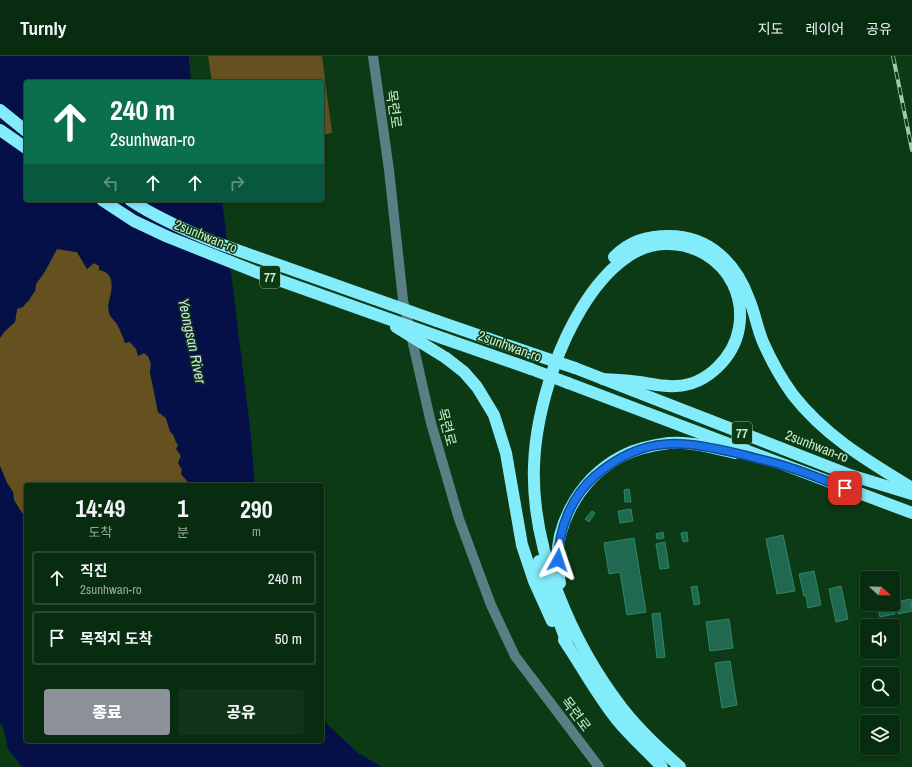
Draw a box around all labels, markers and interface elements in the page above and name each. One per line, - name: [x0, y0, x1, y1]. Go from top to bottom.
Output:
- text: Turnly: [20, 15, 66, 41]
- text: 지도: [758, 20, 784, 38]
- text: 레이어: [806, 20, 844, 38]
- text: 공유: [866, 20, 892, 38]
- street label: 목련로: [382, 89, 406, 130]
- text: 240 m: [110, 91, 175, 129]
- icon: ahead: [44, 96, 96, 148]
- text: 2sunhwan-ro: [110, 127, 195, 152]
- icon: left: [100, 172, 122, 194]
- icon: ahead: [142, 172, 164, 194]
- icon: ahead: [184, 172, 206, 194]
- icon: right: [226, 172, 248, 194]
- street label: 2sunhwan-ro: [172, 215, 240, 257]
- road number: 77: [260, 266, 280, 288]
- water label: Yeongsan River: [173, 296, 212, 386]
- street label: 2sunhwan-ro: [476, 326, 544, 366]
- street label: 목련로: [433, 406, 461, 448]
- road number: 77: [732, 422, 752, 444]
- street label: 2sunhwan-ro: [783, 426, 851, 466]
- pin: [828, 471, 862, 505]
- icon: arrive: [834, 477, 856, 499]
- text: 14:49: [75, 492, 126, 524]
- text: 1: [177, 492, 188, 524]
- text: 290: [240, 493, 273, 525]
- text: m: [252, 523, 261, 540]
- text: 도착: [88, 524, 112, 541]
- text: 분: [177, 524, 189, 541]
- position arrow: [537, 539, 579, 581]
- text: 직진: [80, 560, 108, 581]
- icon: ahead: [46, 567, 68, 589]
- text: 240 m: [268, 568, 302, 589]
- north arrow: [860, 571, 900, 611]
- map controls: [860, 571, 900, 755]
- text: 2sunhwan-ro: [80, 581, 142, 598]
- button: sound: [860, 619, 900, 659]
- icon: arrive: [46, 627, 68, 649]
- text: 목적지 도착: [80, 628, 152, 649]
- text: 50 m: [275, 628, 302, 649]
- button: search: [860, 667, 900, 707]
- button: 종료: [44, 689, 170, 735]
- button: 공유: [178, 689, 304, 735]
- street label: 목련로: [557, 693, 595, 735]
- button: layers: [860, 715, 900, 755]

